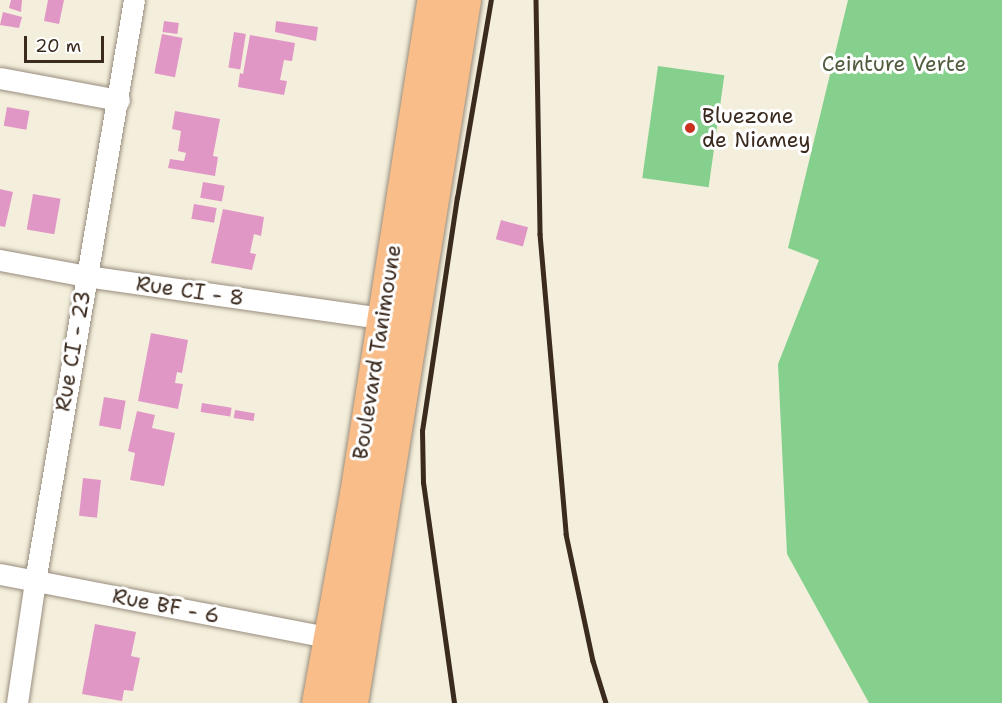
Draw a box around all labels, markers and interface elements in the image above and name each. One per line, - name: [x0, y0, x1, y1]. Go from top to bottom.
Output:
- scale bar: [27, 24, 106, 62]
- text: 20 m: [35, 34, 81, 58]
- park label: Ceinture Verte: [822, 51, 966, 77]
- place label: Bluezone de Niamey: [702, 103, 811, 153]
- marker: Bluezone de Niamey: [683, 121, 697, 135]
- street label: Boulevard Tanimoune: [348, 243, 406, 461]
- street label: Rue CI - 8: [134, 271, 246, 311]
- street label: Rue CI - 23: [50, 289, 96, 413]
- street label: Rue BF - 6: [110, 583, 222, 629]

